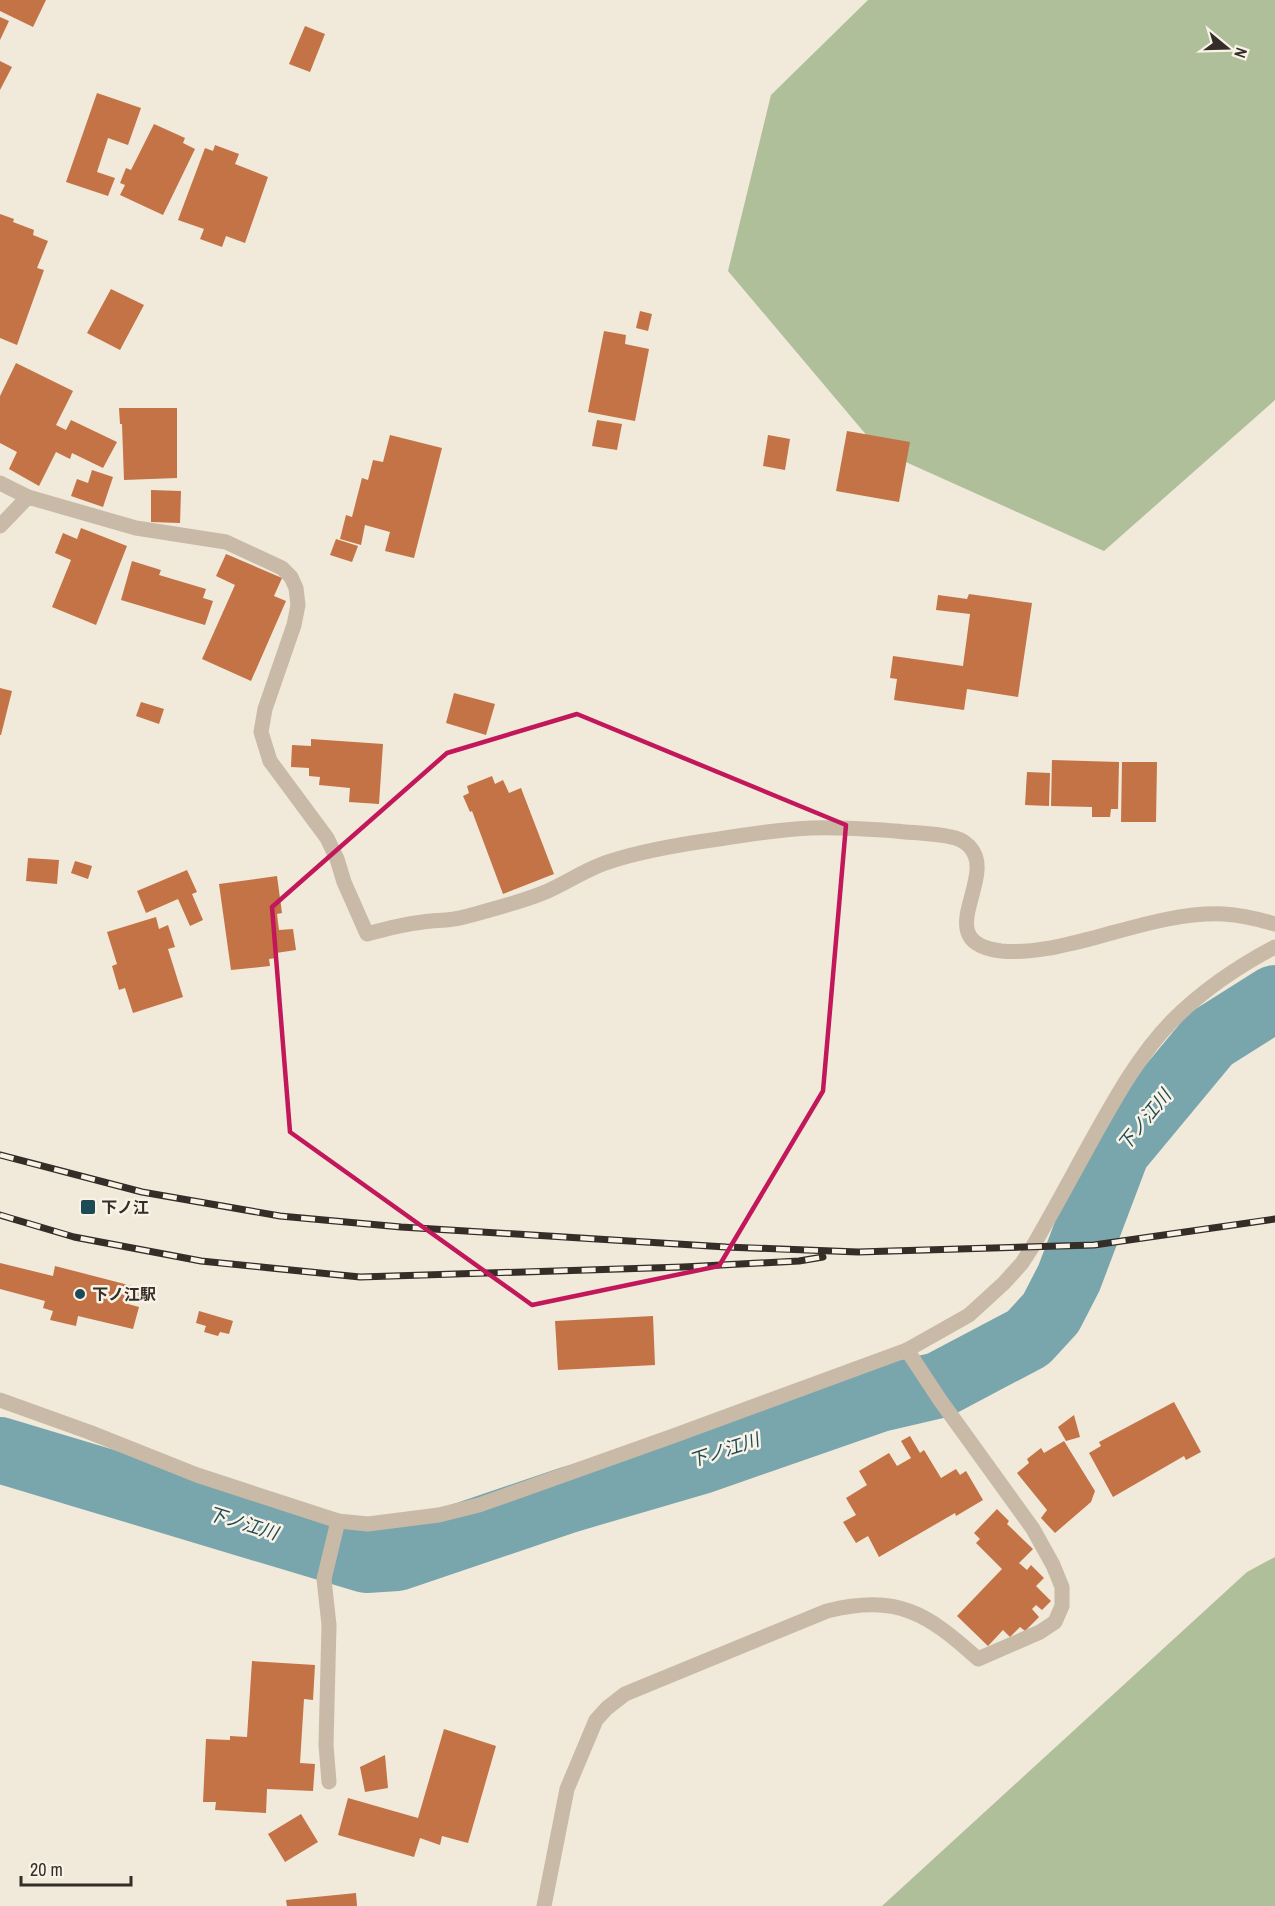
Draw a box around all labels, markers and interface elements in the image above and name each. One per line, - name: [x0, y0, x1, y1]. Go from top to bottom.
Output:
- north arrow: [1197, 18, 1257, 78]
- text: N: [1229, 45, 1253, 61]
- water label: 下ノ江川: [1112, 1083, 1178, 1156]
- place label: 下ノ江: [101, 1196, 149, 1218]
- marker: 下ノ江: [79, 1198, 97, 1216]
- place label: 下ノ江駅: [92, 1283, 156, 1305]
- marker: 下ノ江駅: [73, 1287, 87, 1301]
- water label: 下ノ江川: [686, 1426, 764, 1473]
- water label: 下ノ江川: [205, 1501, 283, 1546]
- scale bar: [21, 1849, 130, 1887]
- text: 20 m: [30, 1857, 63, 1882]

